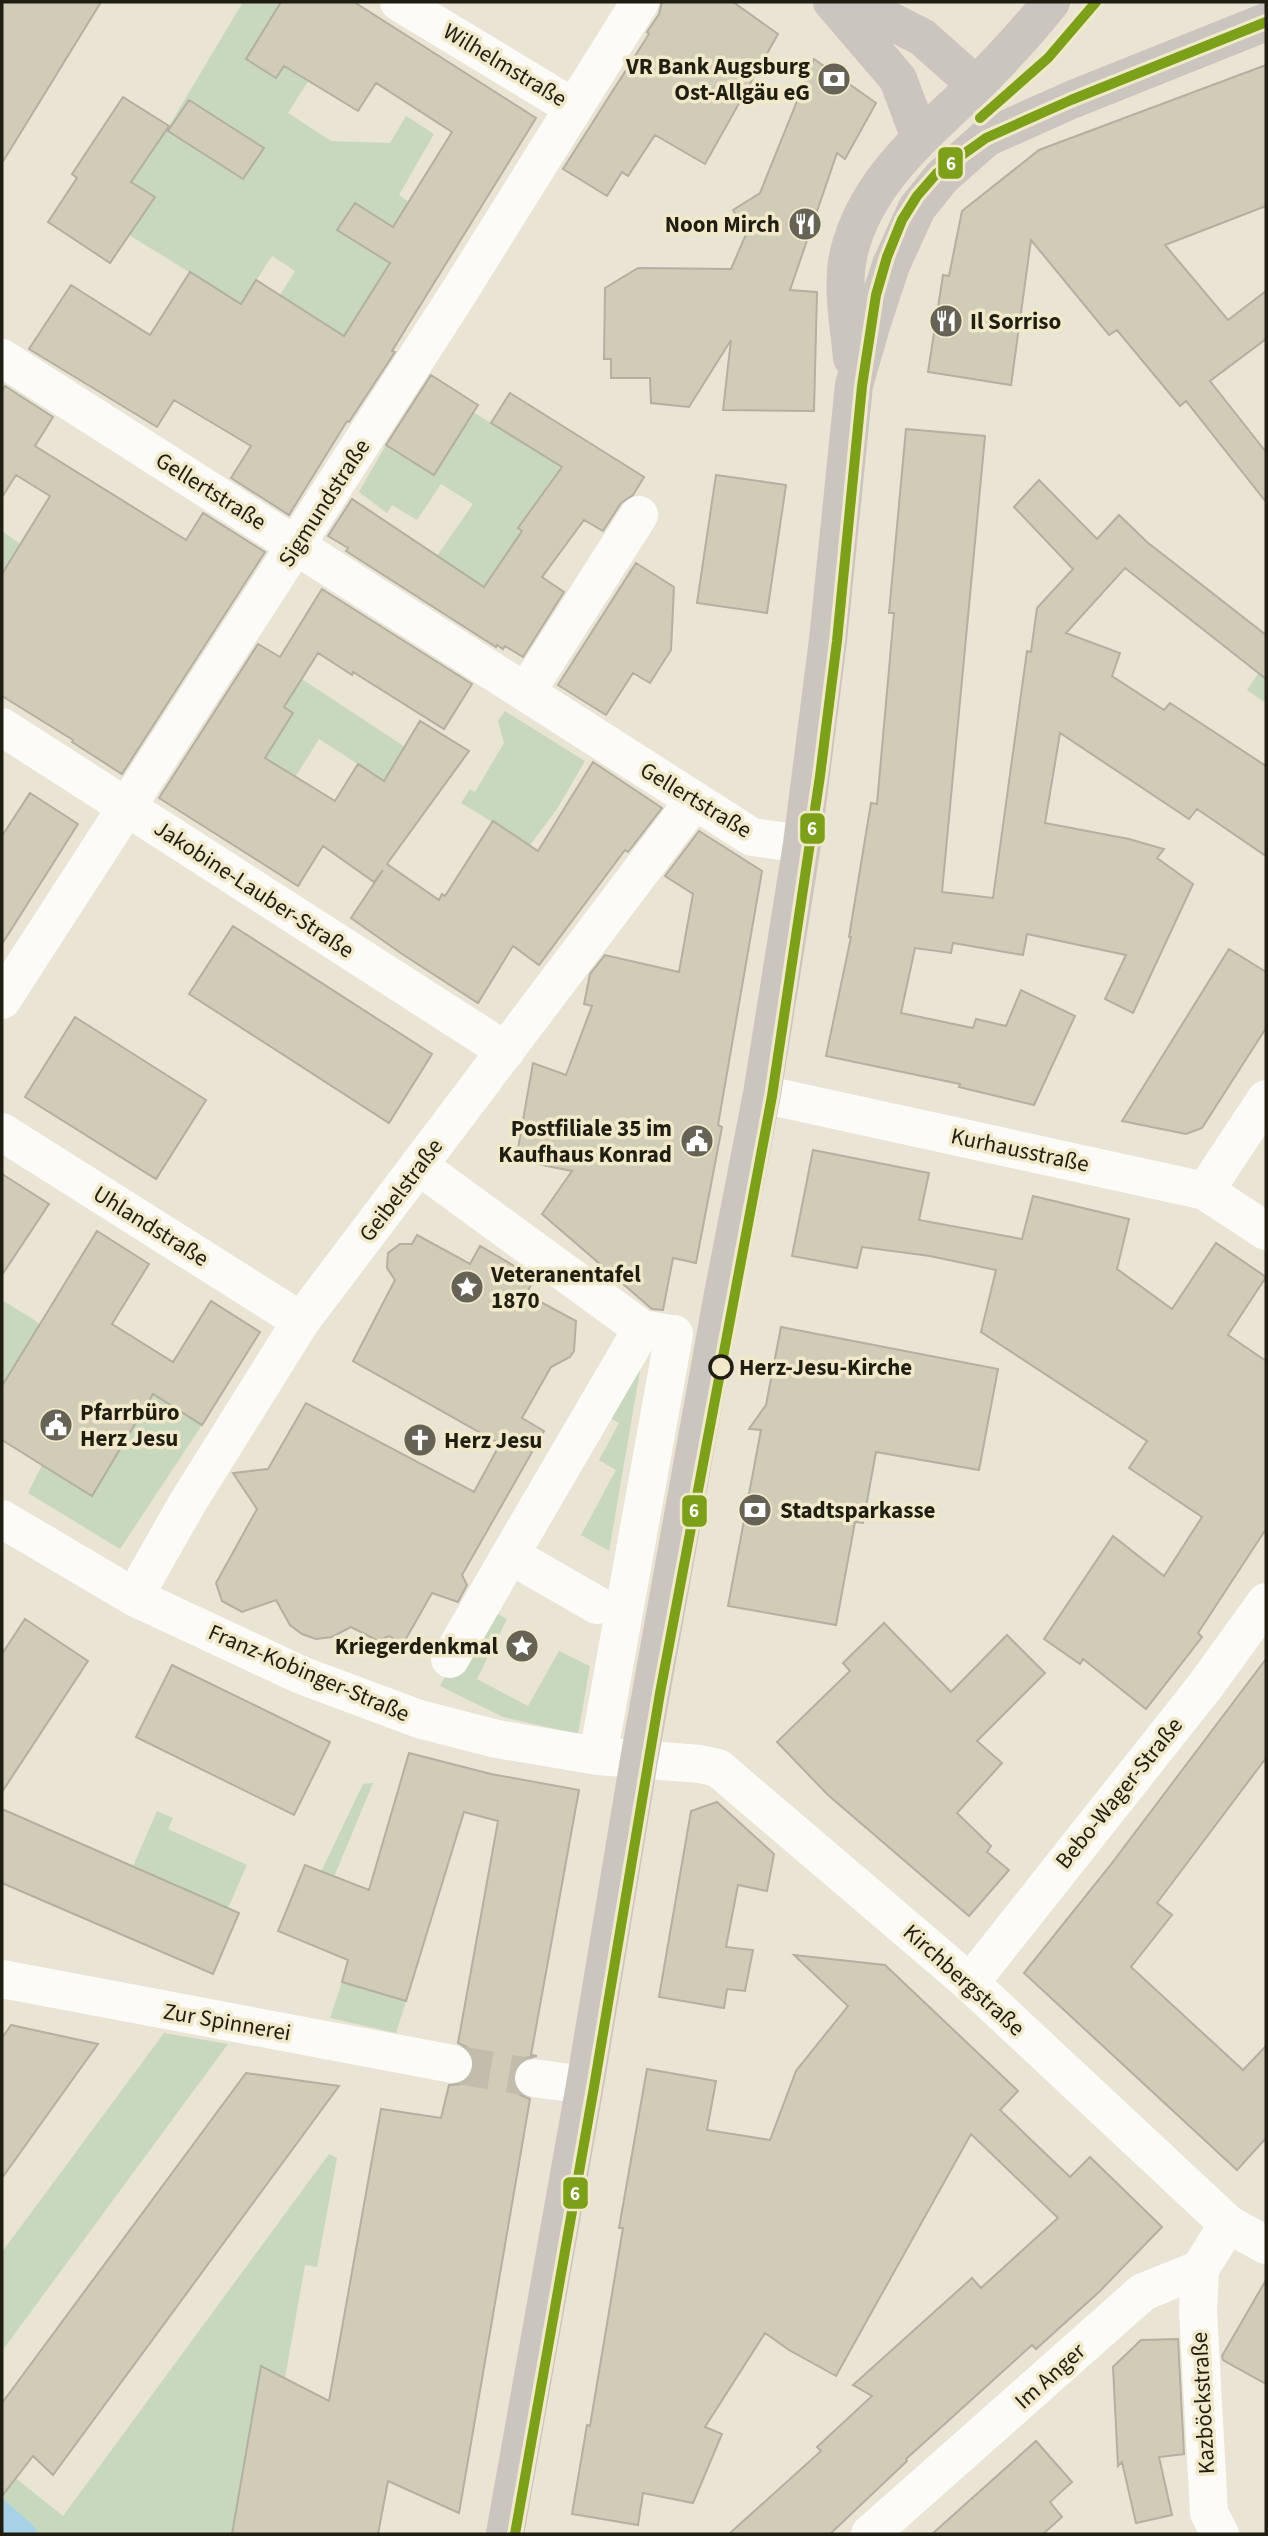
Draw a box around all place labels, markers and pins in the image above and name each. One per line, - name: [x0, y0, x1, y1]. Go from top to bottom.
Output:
- place label: VR Bank Augsburg Ost-Allgäu eG: [625, 50, 810, 109]
- bank icon: VR Bank Augsburg Ost-Allgäu eG: [815, 60, 853, 98]
- restaurant icon: Noon Mirch: [786, 205, 824, 243]
- place label: Noon Mirch: [665, 208, 780, 241]
- restaurant icon: Il Sorriso: [927, 302, 965, 340]
- place label: Il Sorriso: [970, 305, 1061, 338]
- place label: Postfiliale 35 im Kaufhaus Konrad: [498, 1112, 672, 1171]
- public building icon: Postfiliale 35 im Kaufhaus Konrad: [678, 1122, 716, 1160]
- place label: Veteranentafel 1870: [490, 1258, 641, 1317]
- place icon: Veteranentafel 1870: [448, 1268, 486, 1306]
- place label: Herz-Jesu-Kirche: [739, 1351, 912, 1384]
- marker: Herz-Jesu-Kirche: [709, 1355, 733, 1379]
- place label: Pfarrbüro Herz Jesu: [80, 1396, 179, 1455]
- public building icon: Pfarrbüro Herz Jesu: [37, 1406, 75, 1444]
- church icon: Herz Jesu: [401, 1421, 439, 1459]
- place label: Herz Jesu: [444, 1424, 542, 1457]
- bank icon: Stadtsparkasse: [736, 1491, 774, 1529]
- place label: Stadtsparkasse: [780, 1494, 936, 1527]
- place icon: Kriegerdenkmal: [503, 1627, 541, 1665]
- place label: Kriegerdenkmal: [335, 1630, 498, 1663]

